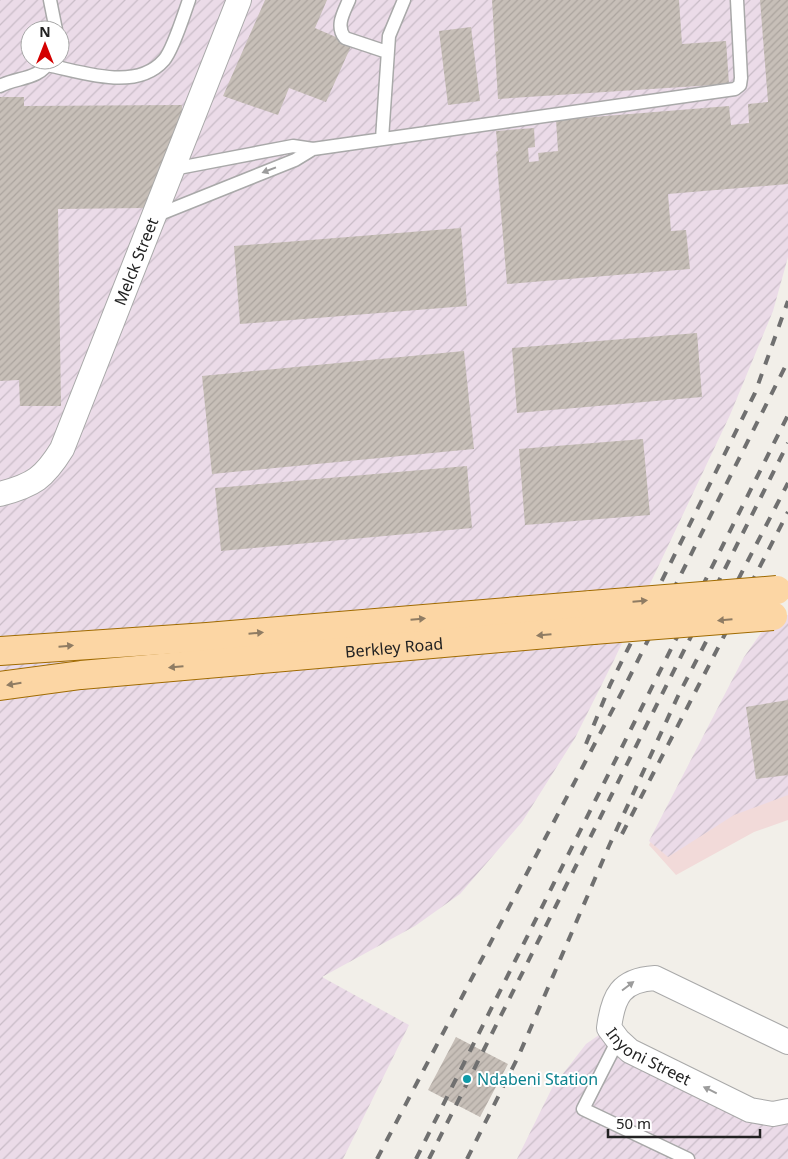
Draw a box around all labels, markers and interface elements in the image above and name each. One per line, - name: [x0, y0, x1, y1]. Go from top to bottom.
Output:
- north arrow: [20, 20, 70, 70]
- text: N: [39, 22, 51, 41]
- one-way arrow: [262, 167, 277, 175]
- street label: Melck Street: [109, 214, 163, 309]
- one-way arrow: [632, 597, 648, 605]
- one-way arrow: [410, 615, 426, 623]
- one-way arrow: [716, 616, 732, 624]
- one-way arrow: [248, 629, 264, 637]
- one-way arrow: [536, 631, 552, 639]
- street label: Berkley Road: [344, 632, 444, 663]
- one-way arrow: [58, 642, 74, 650]
- one-way arrow: [168, 663, 184, 671]
- one-way arrow: [6, 680, 22, 688]
- one-way arrow: [621, 980, 634, 991]
- street label: Inyoni Street: [601, 1023, 695, 1090]
- place label: Ndabeni Station: [477, 1068, 598, 1090]
- marker: Ndabeni Station: [461, 1073, 473, 1085]
- one-way arrow: [702, 1086, 717, 1094]
- scale bar: [608, 1106, 760, 1138]
- text: 50 m: [616, 1113, 651, 1133]

